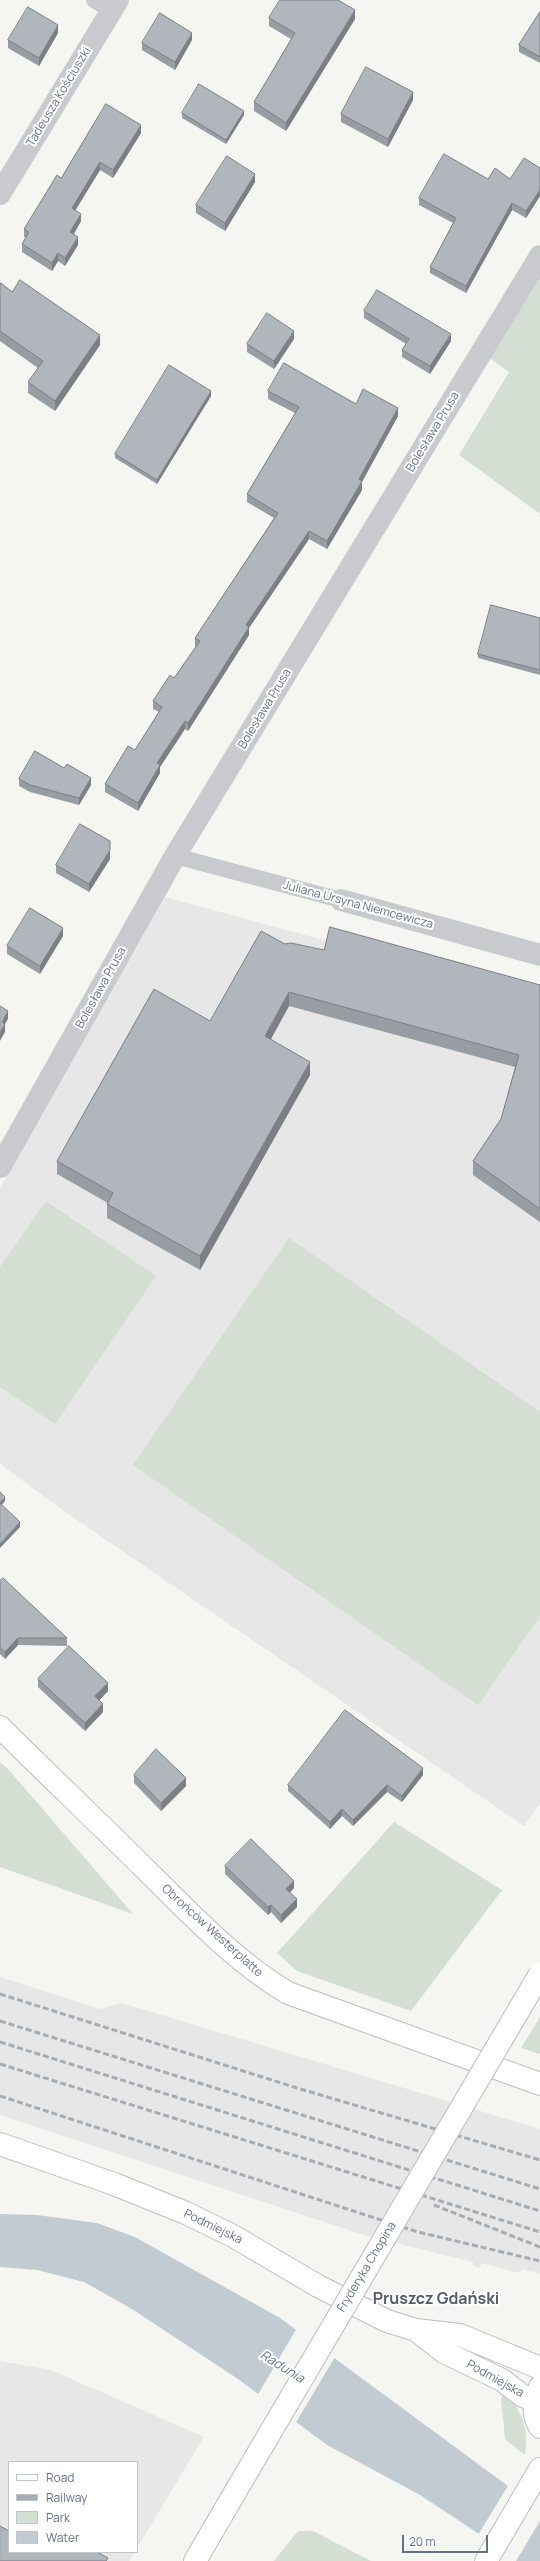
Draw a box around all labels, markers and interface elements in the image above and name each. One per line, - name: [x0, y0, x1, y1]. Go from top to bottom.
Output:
- street label: Tadeusza Kościuszki: [24, 45, 94, 149]
- street label: Bolesława Prusa: [403, 389, 463, 475]
- street label: Bolesława Prusa: [235, 666, 295, 752]
- street label: Juliana Ursyna Niemcewicza: [281, 878, 435, 932]
- street label: Bolesława Prusa: [73, 945, 129, 1031]
- street label: Obrońców Westerplatte: [158, 1882, 266, 1980]
- street label: Podmiejska: [181, 2207, 245, 2247]
- street label: Fryderyka Chopina: [334, 2219, 400, 2315]
- district label: Pruszcz Gdański: [373, 2290, 499, 2310]
- water label: Radunia: [257, 2347, 307, 2387]
- street label: Podmiejska: [464, 2357, 526, 2401]
- legend: [8, 2461, 138, 2553]
- text: Road: [46, 2469, 74, 2486]
- text: Railway: [46, 2489, 87, 2506]
- text: Park: [46, 2509, 70, 2526]
- scale bar: [404, 2527, 490, 2553]
- text: Water: [46, 2529, 79, 2546]
- text: 20 m: [409, 2533, 436, 2550]

